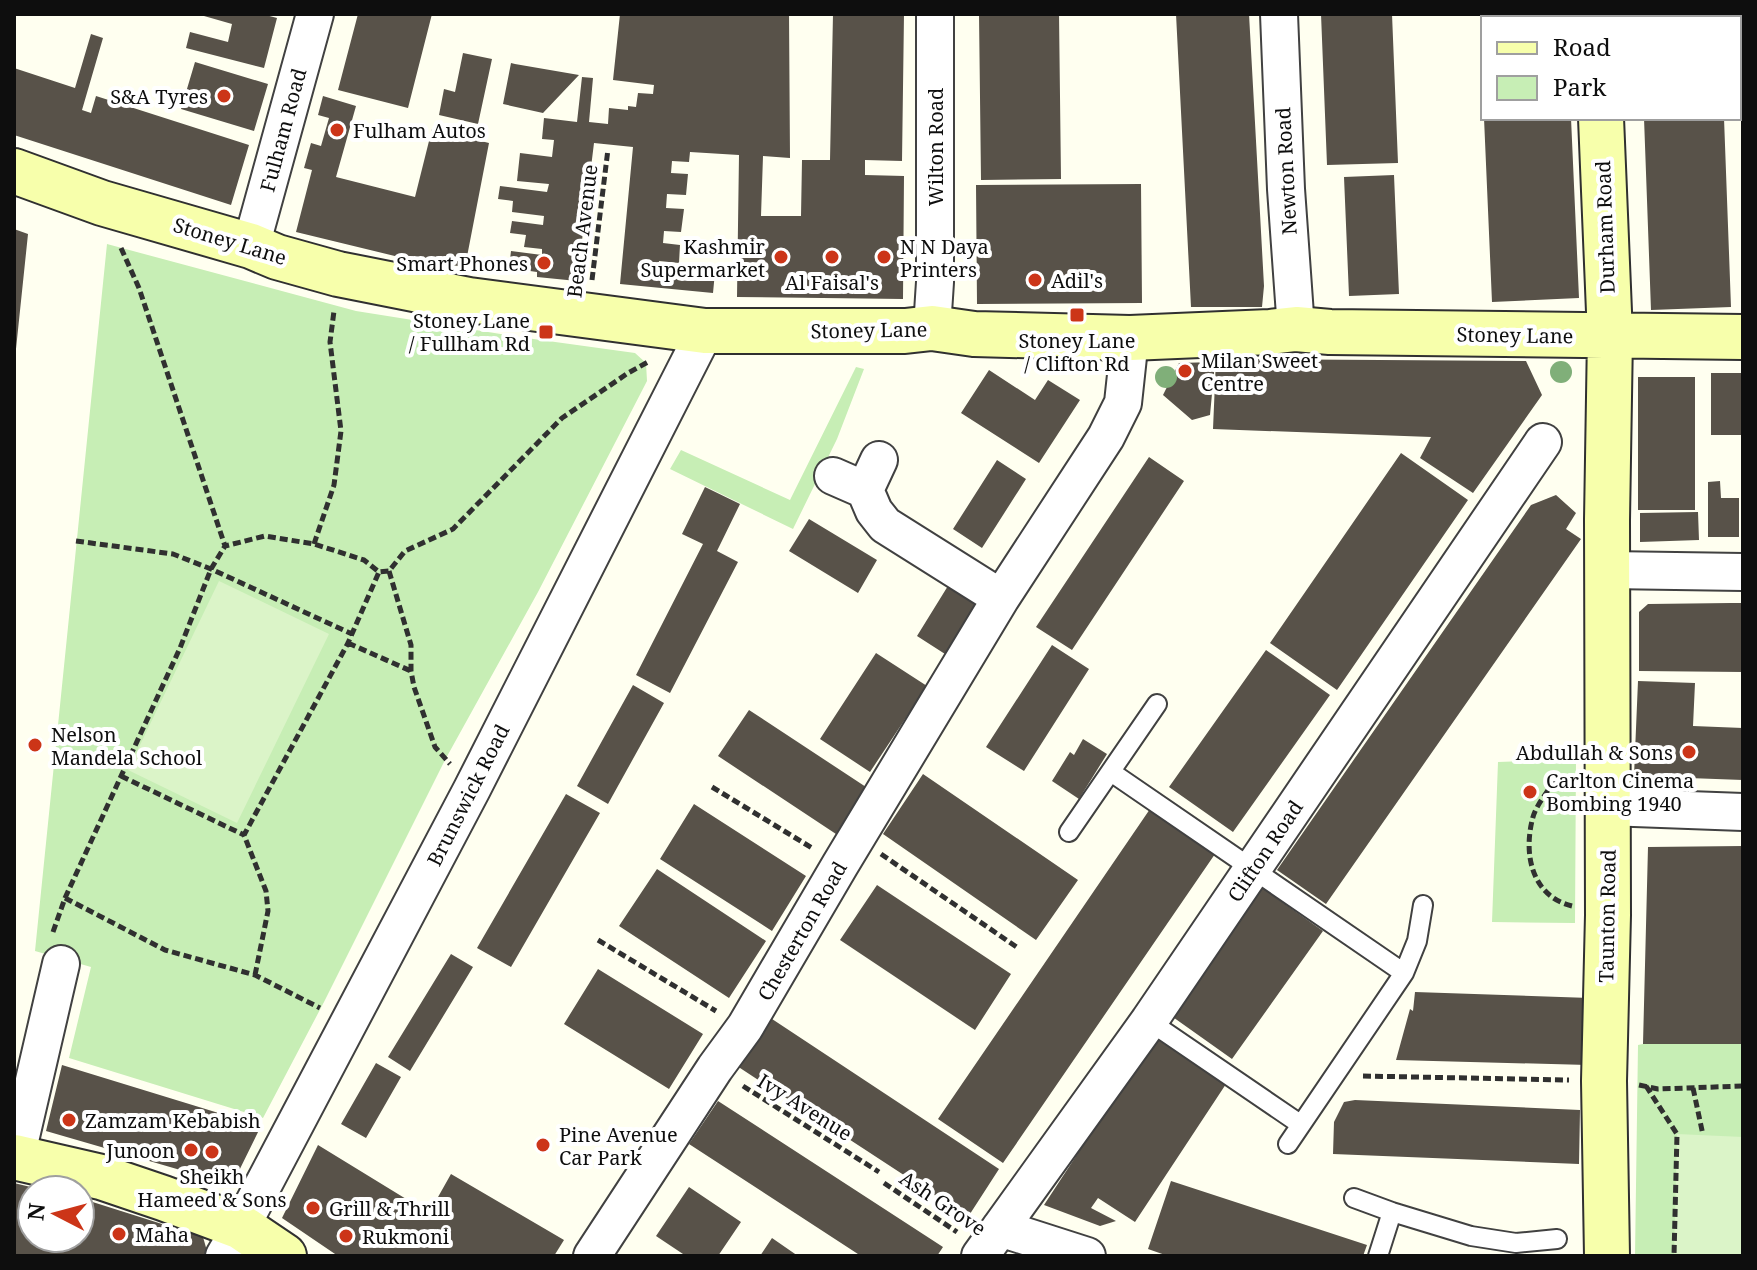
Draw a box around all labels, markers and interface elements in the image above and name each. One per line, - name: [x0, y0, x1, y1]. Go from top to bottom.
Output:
- legend: [1481, 16, 1741, 120]
- text: Road: [1553, 30, 1611, 63]
- street label: Fulham Road: [254, 65, 312, 195]
- text: Park: [1553, 70, 1607, 103]
- place label: S&A Tyres: [110, 83, 208, 110]
- marker: S&A Tyres: [215, 87, 233, 105]
- street label: Wilton Road: [922, 88, 949, 206]
- street label: Newton Road: [1269, 106, 1303, 236]
- place label: Fulham Autos: [353, 117, 486, 144]
- marker: Fulham Autos: [328, 121, 346, 139]
- street label: Durham Road: [1589, 160, 1621, 294]
- street label: Beach Avenue: [560, 163, 604, 299]
- street label: Stoney Lane: [170, 211, 290, 271]
- place label: Kashmir Supermarket: [640, 233, 766, 283]
- place label: N N Daya Printers: [900, 233, 989, 283]
- marker: Kashmir Supermarket: [772, 248, 790, 266]
- marker: Al Faisal's: [823, 248, 841, 266]
- marker: N N Daya Printers: [875, 248, 893, 266]
- place label: Smart Phones: [396, 250, 528, 277]
- marker: Smart Phones: [535, 254, 553, 272]
- place label: Adil's: [1051, 267, 1103, 294]
- place label: Al Faisal's: [785, 269, 879, 296]
- marker: Adil's: [1026, 271, 1044, 289]
- marker: Stoney Lane / Clifton Rd: [1068, 306, 1086, 324]
- place label: Stoney Lane / Fullham Rd: [409, 307, 530, 357]
- street label: Stoney Lane: [810, 315, 928, 345]
- street label: Stoney Lane: [1456, 320, 1574, 350]
- marker: Stoney Lane / Fullham Rd: [537, 323, 555, 341]
- place label: Stoney Lane / Clifton Rd: [1019, 327, 1135, 377]
- place label: Milan Sweet Centre: [1201, 347, 1318, 397]
- marker: Milan Sweet Centre: [1176, 362, 1194, 380]
- street label: Brunswick Road: [421, 720, 515, 870]
- place label: Nelson Mandela School: [51, 721, 202, 771]
- marker: Nelson Mandela School: [26, 736, 44, 754]
- place label: Abdullah & Sons: [1516, 739, 1673, 766]
- marker: Abdullah & Sons: [1680, 743, 1698, 761]
- place label: Carlton Cinema Bombing 1940: [1546, 767, 1694, 817]
- marker: Carlton Cinema Bombing 1940: [1521, 783, 1539, 801]
- street label: Clifton Road: [1221, 795, 1309, 907]
- street label: Taunton Road: [1592, 849, 1622, 983]
- street label: Chesterton Road: [751, 856, 853, 1006]
- street label: Ivy Avenue: [753, 1067, 857, 1147]
- place label: Zamzam Kebabish: [85, 1107, 261, 1134]
- marker: Zamzam Kebabish: [60, 1111, 78, 1129]
- place label: Pine Avenue Car Park: [559, 1121, 678, 1171]
- marker: Pine Avenue Car Park: [534, 1136, 552, 1154]
- place label: Junoon: [105, 1137, 175, 1164]
- marker: Junoon: [182, 1141, 200, 1159]
- marker: Sheikh Hameed & Sons: [203, 1143, 221, 1161]
- place label: Sheikh Hameed & Sons: [137, 1163, 287, 1213]
- street label: Ash Grove: [895, 1164, 991, 1242]
- north arrow: [16, 1174, 96, 1254]
- place label: Grill & Thrill: [329, 1195, 450, 1222]
- marker: Grill & Thrill: [304, 1199, 322, 1217]
- text: N: [19, 1202, 51, 1222]
- place label: Maha: [135, 1221, 189, 1248]
- place label: Rukmoni: [362, 1223, 450, 1250]
- marker: Maha: [110, 1225, 128, 1243]
- marker: Rukmoni: [337, 1227, 355, 1245]

